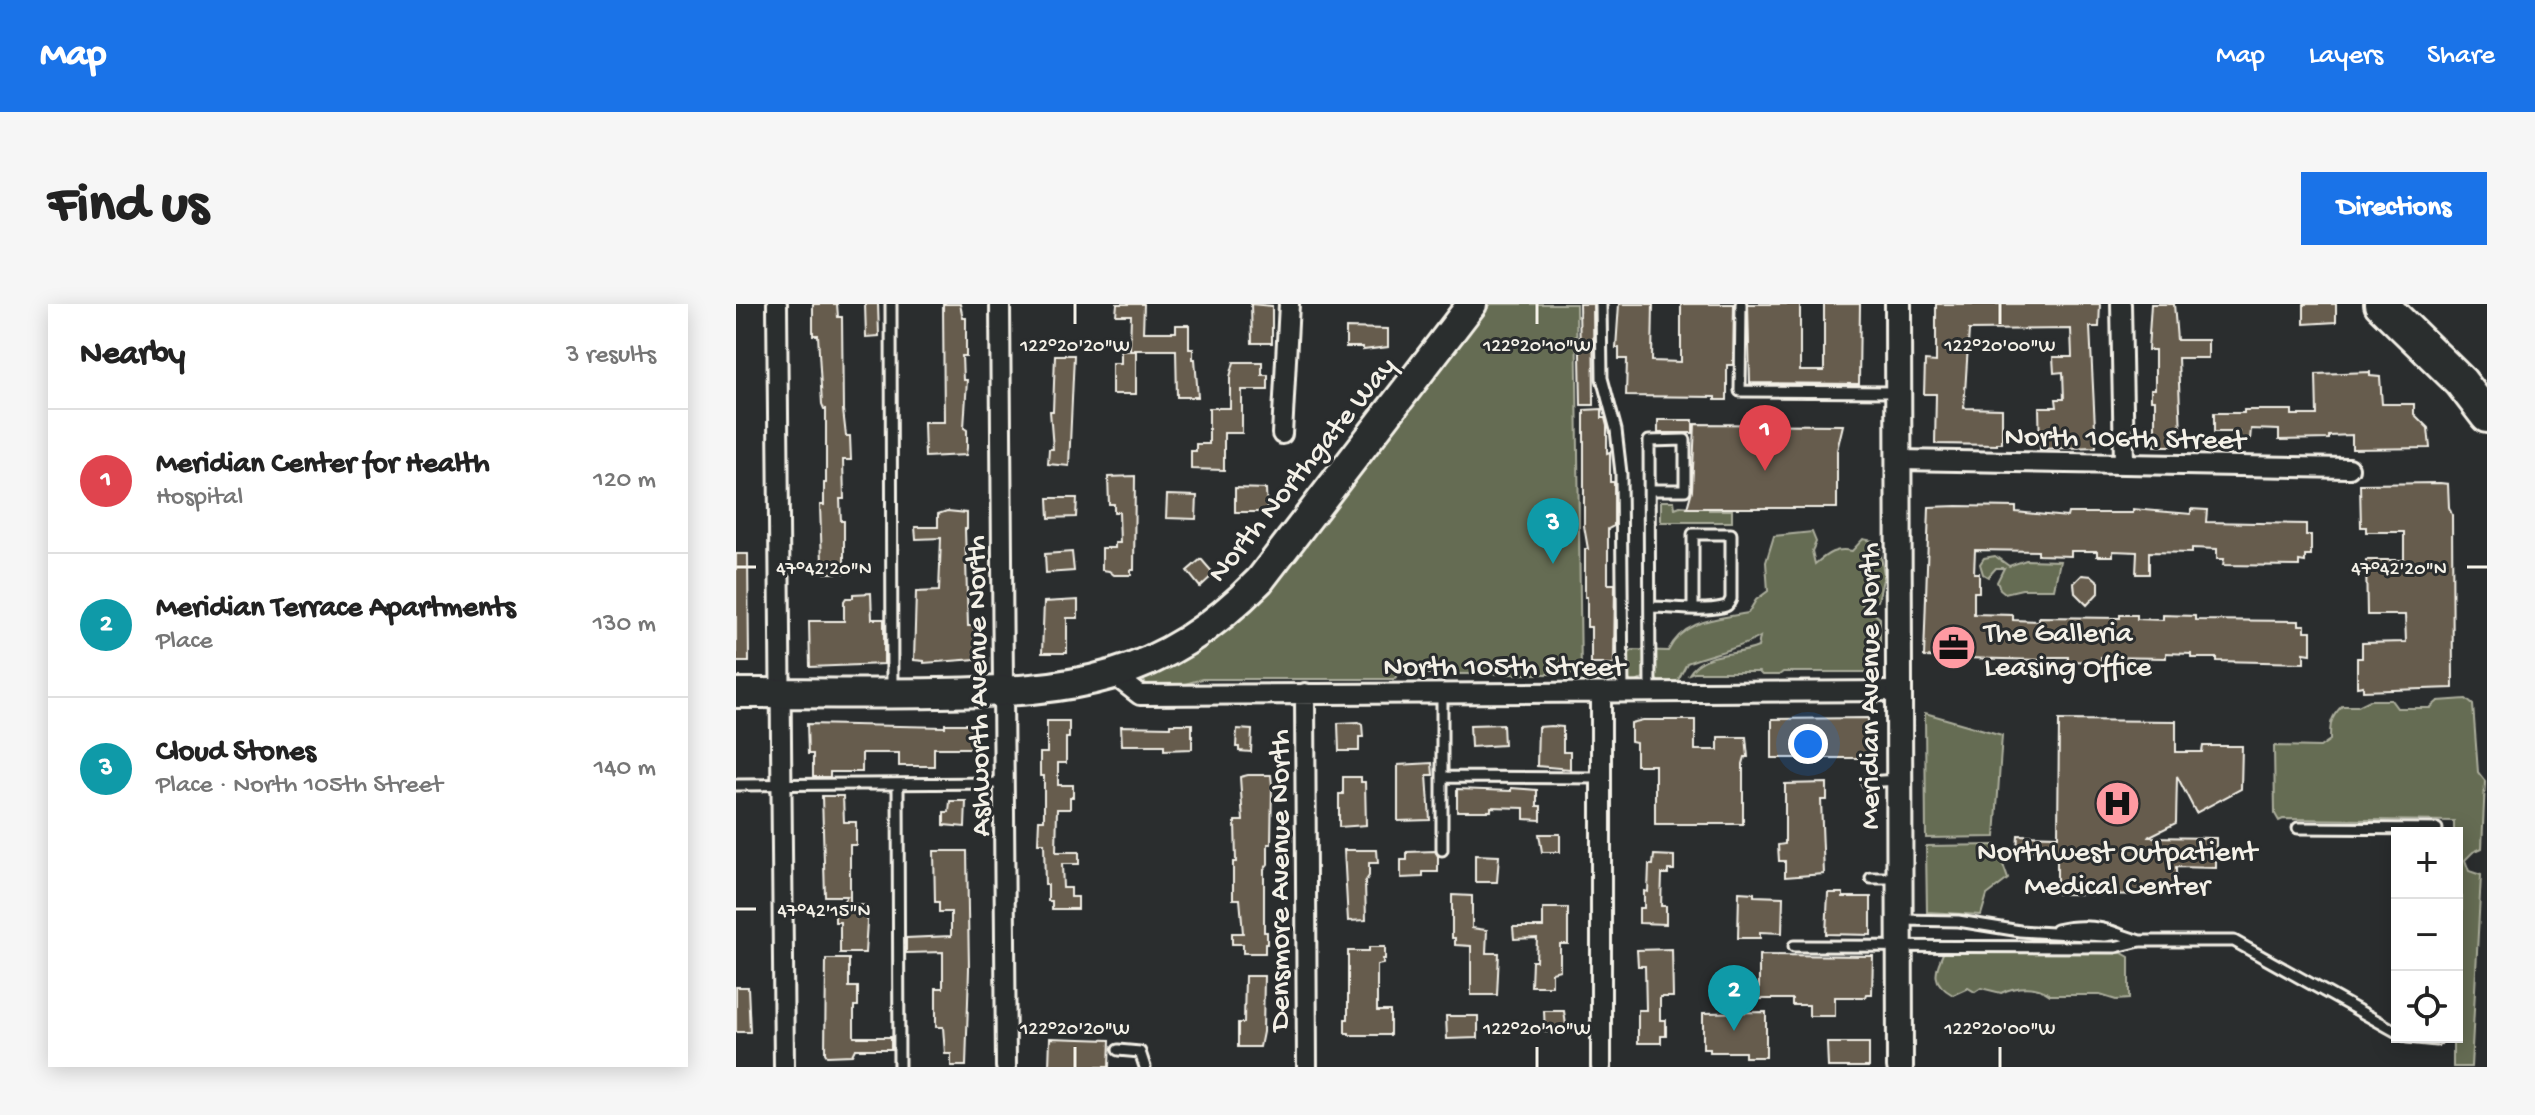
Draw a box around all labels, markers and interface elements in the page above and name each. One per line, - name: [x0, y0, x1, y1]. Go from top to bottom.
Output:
- text: Map: [40, 34, 106, 78]
- text: Map: [2216, 40, 2265, 73]
- text: Layers: [2309, 40, 2383, 73]
- text: Share: [2427, 40, 2495, 73]
- button: Directions: [2301, 172, 2487, 245]
- text: Find us: [48, 175, 208, 241]
- text: Nearby: [80, 336, 185, 376]
- text: 122°20'20"W: [1019, 336, 1130, 359]
- text: 122°20'10"W: [1482, 336, 1591, 359]
- text: 122°20'00"W: [1944, 336, 2055, 359]
- text: 3 results: [566, 341, 656, 372]
- street label: North Northgate Way: [1202, 351, 1406, 591]
- pin: 1: [1739, 405, 1791, 471]
- street label: North 106th Street: [2004, 421, 2248, 460]
- text: Meridian Center for Health: [156, 448, 490, 483]
- text: 1: [101, 466, 111, 497]
- text: 120 m: [593, 466, 656, 497]
- text: Hospital: [156, 483, 243, 514]
- pin: 3: [1527, 498, 1579, 564]
- street label: Ashworth Avenue North: [960, 535, 1001, 837]
- street label: Meridian Avenue North: [1855, 543, 1890, 829]
- text: 47°42'20"N: [776, 559, 872, 582]
- text: 47°42'20"N: [2351, 559, 2447, 582]
- text: Meridian Terrace Apartments: [156, 592, 516, 627]
- text: 2: [100, 610, 112, 641]
- text: 130 m: [593, 610, 656, 641]
- place label: The Galleria Leasing Office: [1982, 618, 2152, 687]
- office icon: The Galleria Leasing Office: [1929, 624, 1977, 672]
- text: Place: [156, 627, 213, 658]
- street label: North 105th Street: [1383, 652, 1628, 687]
- your location: [1788, 724, 1828, 764]
- street label: Densmore Avenue North: [1265, 729, 1300, 1033]
- text: Cloud Stones: [156, 736, 316, 771]
- text: 3: [99, 754, 113, 785]
- text: 140 m: [594, 754, 656, 785]
- text: Place · North 105th Street: [156, 771, 443, 802]
- hospital icon: Northwest Outpatient Medical Center: [2093, 780, 2141, 828]
- map controls: [2391, 827, 2463, 1043]
- button: +: [2391, 827, 2463, 899]
- place label: Northwest Outpatient Medical Center: [1977, 837, 2260, 906]
- button: −: [2391, 899, 2463, 971]
- text: 47°42'15"N: [777, 901, 871, 924]
- pin: 2: [1708, 965, 1760, 1031]
- button: locate: [2391, 971, 2463, 1043]
- text: 122°20'20"W: [1019, 1019, 1130, 1042]
- text: 122°20'10"W: [1482, 1019, 1591, 1042]
- text: 122°20'00"W: [1944, 1019, 2055, 1042]

